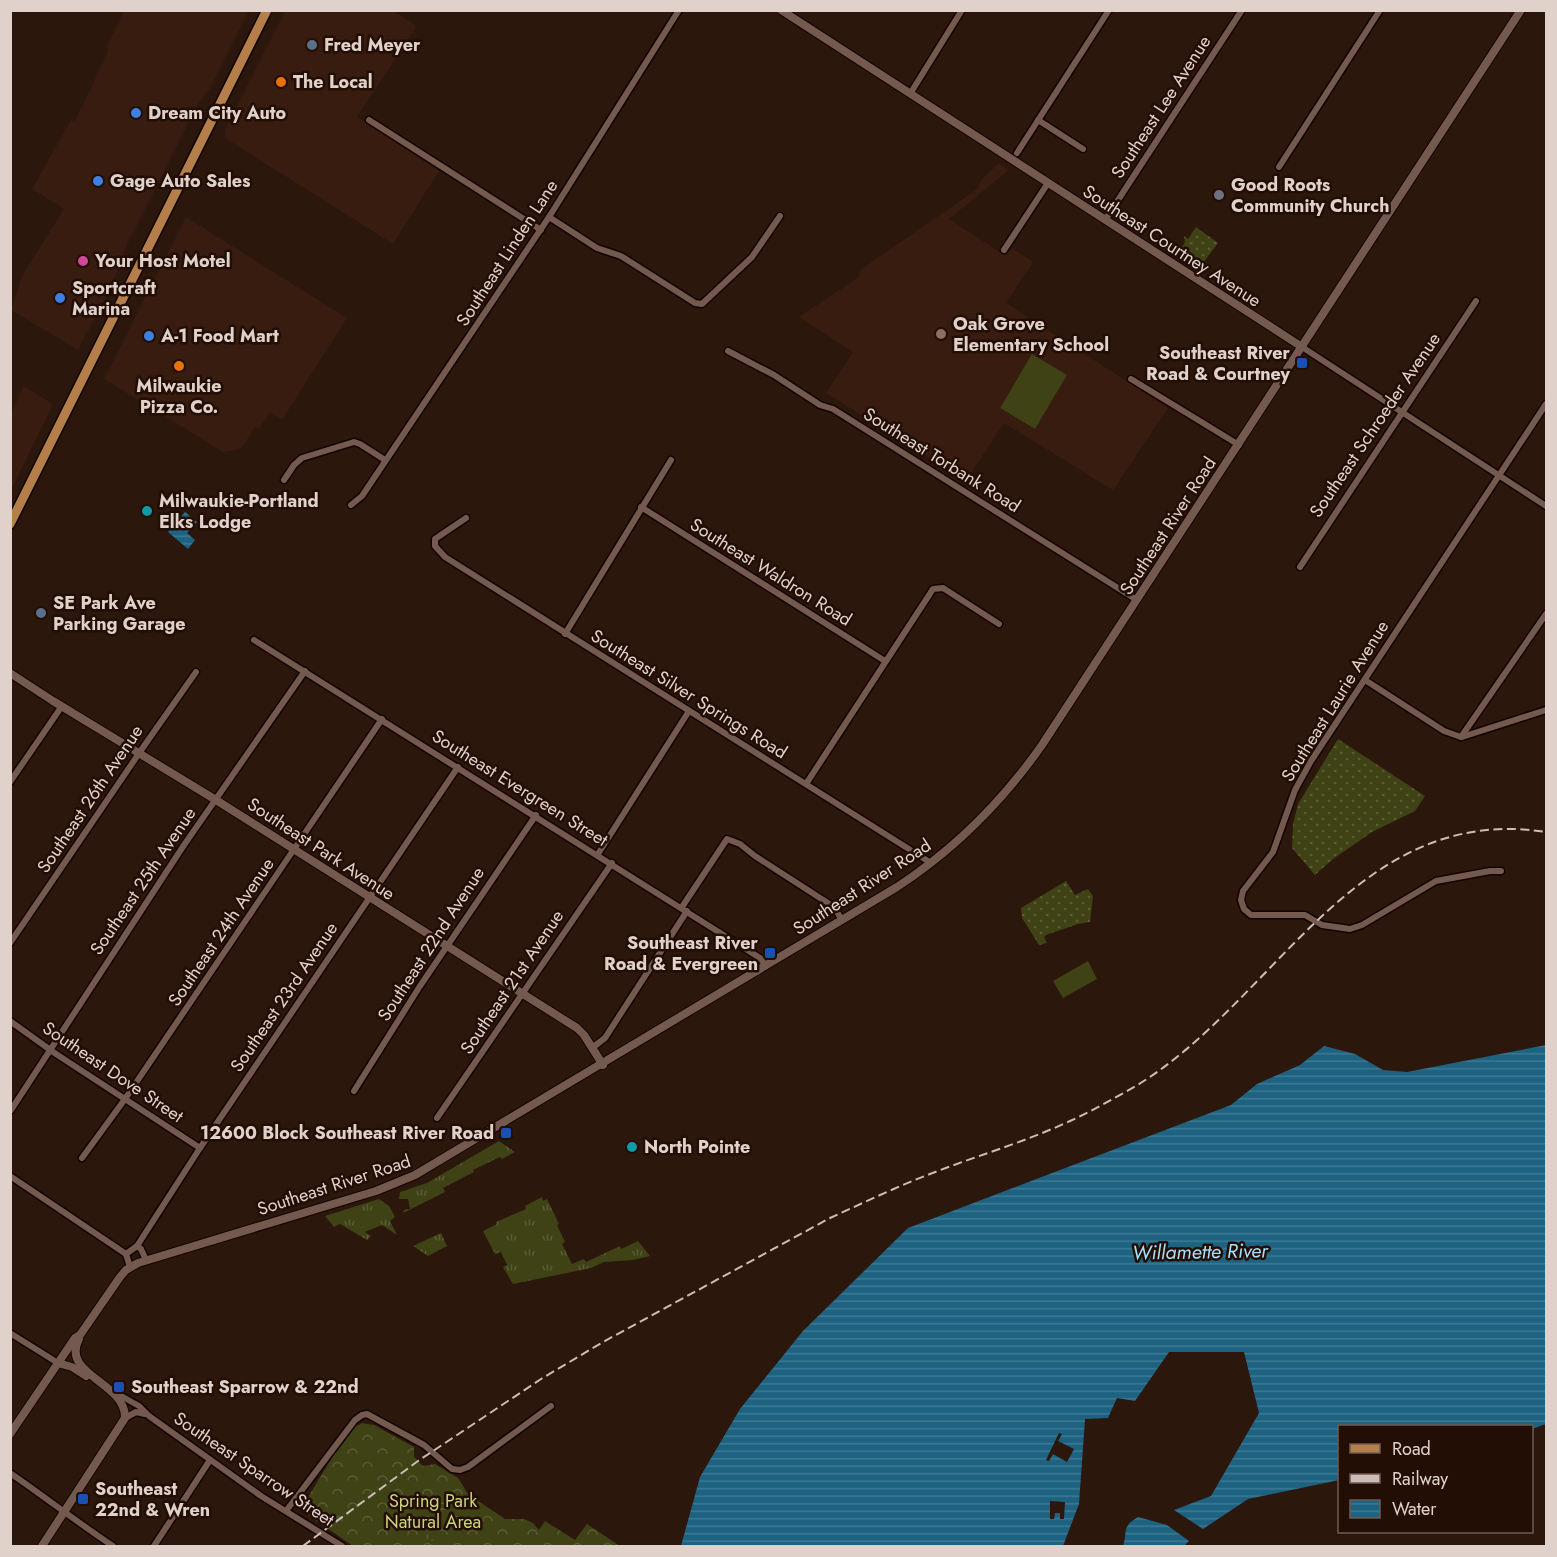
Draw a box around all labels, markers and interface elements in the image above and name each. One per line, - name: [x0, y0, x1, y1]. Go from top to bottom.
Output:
- street label: Southeast Lee Avenue: [1105, 30, 1217, 184]
- place label: Fred Meyer: [324, 32, 421, 58]
- marker: Fred Meyer: [305, 38, 319, 52]
- place label: The Local: [293, 69, 373, 95]
- marker: The Local: [274, 75, 288, 89]
- place label: Dream City Auto: [148, 100, 287, 126]
- marker: Dream City Auto: [129, 106, 143, 120]
- place label: Gage Auto Sales: [110, 168, 250, 194]
- place label: Good Roots Community Church: [1231, 172, 1389, 219]
- marker: Gage Auto Sales: [91, 174, 105, 188]
- street label: Southeast Linden Lane: [450, 175, 564, 331]
- street label: Southeast Courtney Avenue: [1078, 179, 1266, 313]
- marker: Good Roots Community Church: [1212, 188, 1226, 202]
- place label: Your Host Motel: [94, 248, 231, 274]
- marker: Your Host Motel: [76, 254, 90, 268]
- place label: Sportcraft Marina: [72, 275, 156, 322]
- marker: Sportcraft Marina: [53, 291, 67, 305]
- place label: Oak Grove Elementary School: [953, 311, 1109, 358]
- place label: A-1 Food Mart: [160, 323, 279, 349]
- marker: Oak Grove Elementary School: [934, 327, 948, 341]
- street label: Southeast Schroeder Avenue: [1303, 327, 1447, 523]
- marker: A-1 Food Mart: [142, 329, 156, 343]
- place label: Southeast River Road & Courtney: [1146, 340, 1291, 387]
- marker: Southeast River Road & Courtney: [1295, 356, 1309, 370]
- marker: Milwaukie Pizza Co.: [172, 359, 186, 373]
- place label: Milwaukie Pizza Co.: [136, 373, 222, 420]
- street label: Southeast Torbank Road: [858, 401, 1026, 519]
- street label: Southeast River Road: [1114, 452, 1222, 600]
- place label: Milwaukie-Portland Elks Lodge: [159, 488, 319, 535]
- marker: Milwaukie-Portland Elks Lodge: [140, 504, 154, 518]
- street label: Southeast Waldron Road: [685, 512, 857, 632]
- place label: SE Park Ave Parking Garage: [53, 590, 186, 637]
- marker: SE Park Ave Parking Garage: [34, 606, 48, 620]
- street label: Southeast Laurie Avenue: [1275, 615, 1395, 787]
- street label: Southeast Silver Springs Road: [586, 623, 792, 765]
- street label: Southeast 26th Avenue: [31, 720, 149, 878]
- street label: Southeast Evergreen Street: [427, 723, 614, 853]
- street label: Southeast Park Avenue: [242, 791, 400, 907]
- street label: Southeast 25th Avenue: [84, 802, 202, 960]
- street label: Southeast River Road: [788, 833, 936, 941]
- street label: Southeast 24th Avenue: [162, 853, 280, 1011]
- street label: Southeast 22nd Avenue: [371, 862, 491, 1026]
- street label: Southeast 21st Avenue: [454, 905, 570, 1059]
- street label: Southeast 23rd Avenue: [224, 917, 344, 1077]
- place label: Southeast River Road & Evergreen: [604, 930, 759, 977]
- marker: Southeast River Road & Evergreen: [763, 946, 777, 960]
- street label: Southeast Dove Street: [37, 1015, 189, 1129]
- place label: 12600 Block Southeast River Road: [200, 1120, 494, 1146]
- marker: 12600 Block Southeast River Road: [499, 1126, 513, 1140]
- place label: North Pointe: [644, 1134, 750, 1160]
- marker: North Pointe: [625, 1140, 639, 1154]
- street label: Southeast River Road: [254, 1148, 414, 1222]
- water label: Willamette River: [1132, 1236, 1269, 1268]
- place label: Southeast Sparrow & 22nd: [131, 1374, 359, 1400]
- marker: Southeast Sparrow & 22nd: [112, 1380, 126, 1394]
- street label: Southeast Sparrow Street: [168, 1405, 340, 1533]
- legend: [1338, 1425, 1533, 1533]
- text: Road: [1392, 1436, 1431, 1462]
- text: Railway: [1392, 1466, 1448, 1492]
- place label: Southeast 22nd & Wren: [95, 1476, 210, 1523]
- park label: Spring Park Natural Area: [385, 1488, 481, 1535]
- marker: Southeast 22nd & Wren: [76, 1492, 90, 1506]
- text: Water: [1392, 1496, 1437, 1522]

